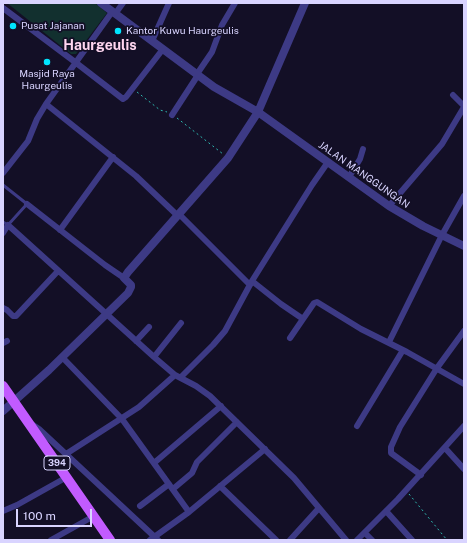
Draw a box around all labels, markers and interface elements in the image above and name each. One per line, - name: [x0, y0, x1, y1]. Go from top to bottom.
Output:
- place label: Pusat Jajanan: [21, 20, 84, 32]
- marker: Pusat Jajanan: [8, 21, 18, 31]
- place label: Kantor Kuwu Haurgeulis: [126, 25, 239, 37]
- marker: Kantor Kuwu Haurgeulis: [113, 26, 123, 36]
- district label: Haurgeulis: [63, 38, 137, 54]
- marker: Masjid Raya Haurgeulis: [42, 57, 52, 67]
- place label: Masjid Raya Haurgeulis: [19, 68, 75, 92]
- street label: JALAN MANGGUNGAN: [316, 139, 412, 211]
- road number: 394: [44, 456, 70, 470]
- scale bar: [18, 501, 94, 527]
- text: 100 m: [23, 509, 56, 523]

